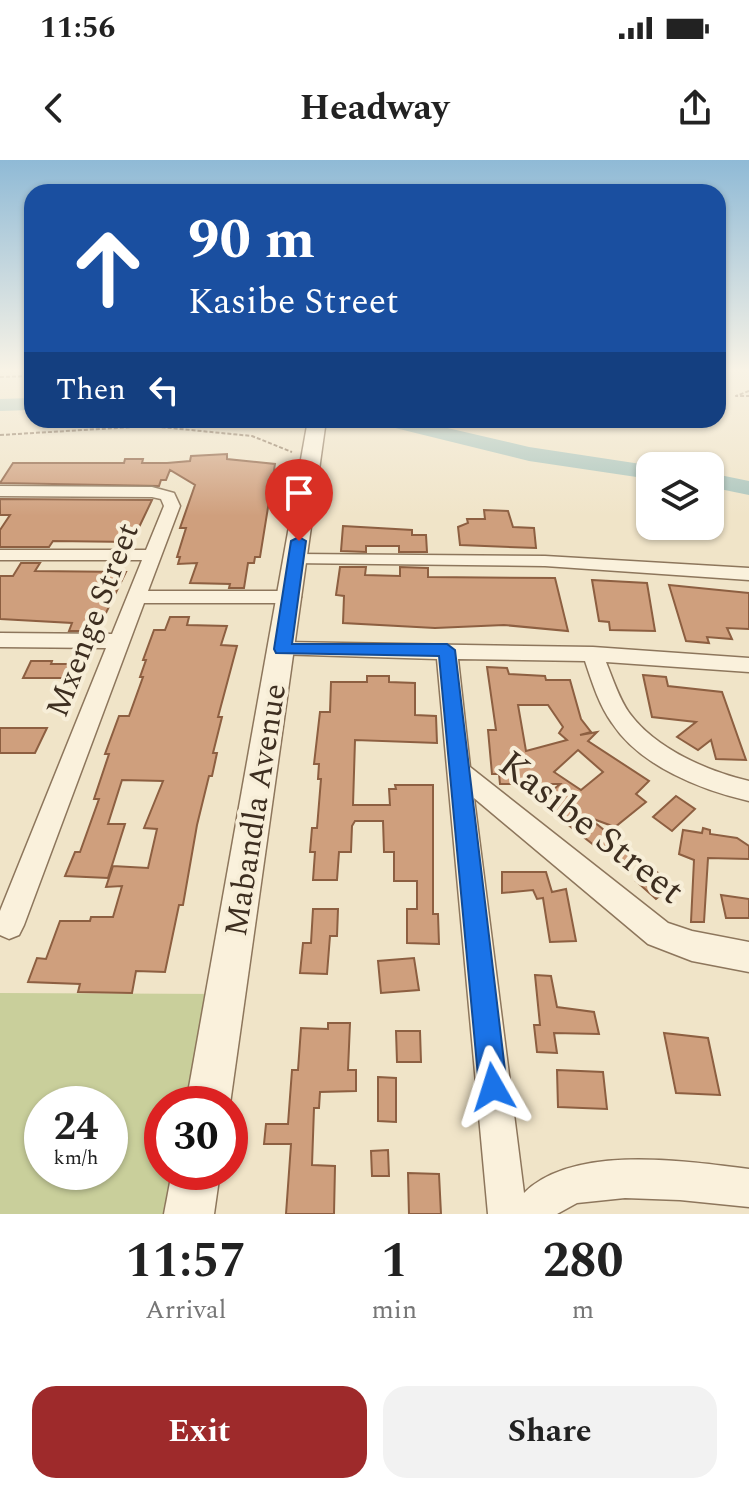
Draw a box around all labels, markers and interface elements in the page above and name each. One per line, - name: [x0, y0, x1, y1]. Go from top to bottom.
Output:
- text: 11:56: [40, 5, 115, 51]
- text: Headway: [300, 81, 449, 136]
- icon: back: [32, 86, 76, 130]
- icon: share: [673, 86, 717, 130]
- text: 90 m: [188, 198, 315, 283]
- icon: ahead: [56, 216, 160, 320]
- text: Kasibe Street: [188, 275, 399, 330]
- text: Then: [56, 367, 126, 413]
- icon: left: [142, 368, 186, 412]
- map controls: [636, 452, 724, 540]
- button: layers: [636, 452, 724, 540]
- pin: [265, 459, 333, 541]
- icon: arrive: [277, 471, 321, 515]
- street label: Mxenge Street: [33, 516, 153, 724]
- street label: Mabandla Avenue: [212, 680, 300, 940]
- street label: Kasibe Street: [485, 737, 697, 919]
- position arrow: [451, 1045, 535, 1129]
- speed limit sign: 30: [144, 1086, 248, 1190]
- text: 24: [54, 1097, 98, 1158]
- text: km/h: [54, 1143, 99, 1173]
- text: 11:57: [126, 1225, 246, 1298]
- text: 1: [381, 1225, 408, 1298]
- text: 280: [543, 1225, 623, 1298]
- text: Arrival: [145, 1290, 226, 1330]
- text: min: [372, 1290, 417, 1330]
- text: m: [572, 1290, 594, 1330]
- button: Exit: [32, 1386, 367, 1478]
- button: Share: [383, 1386, 717, 1478]

